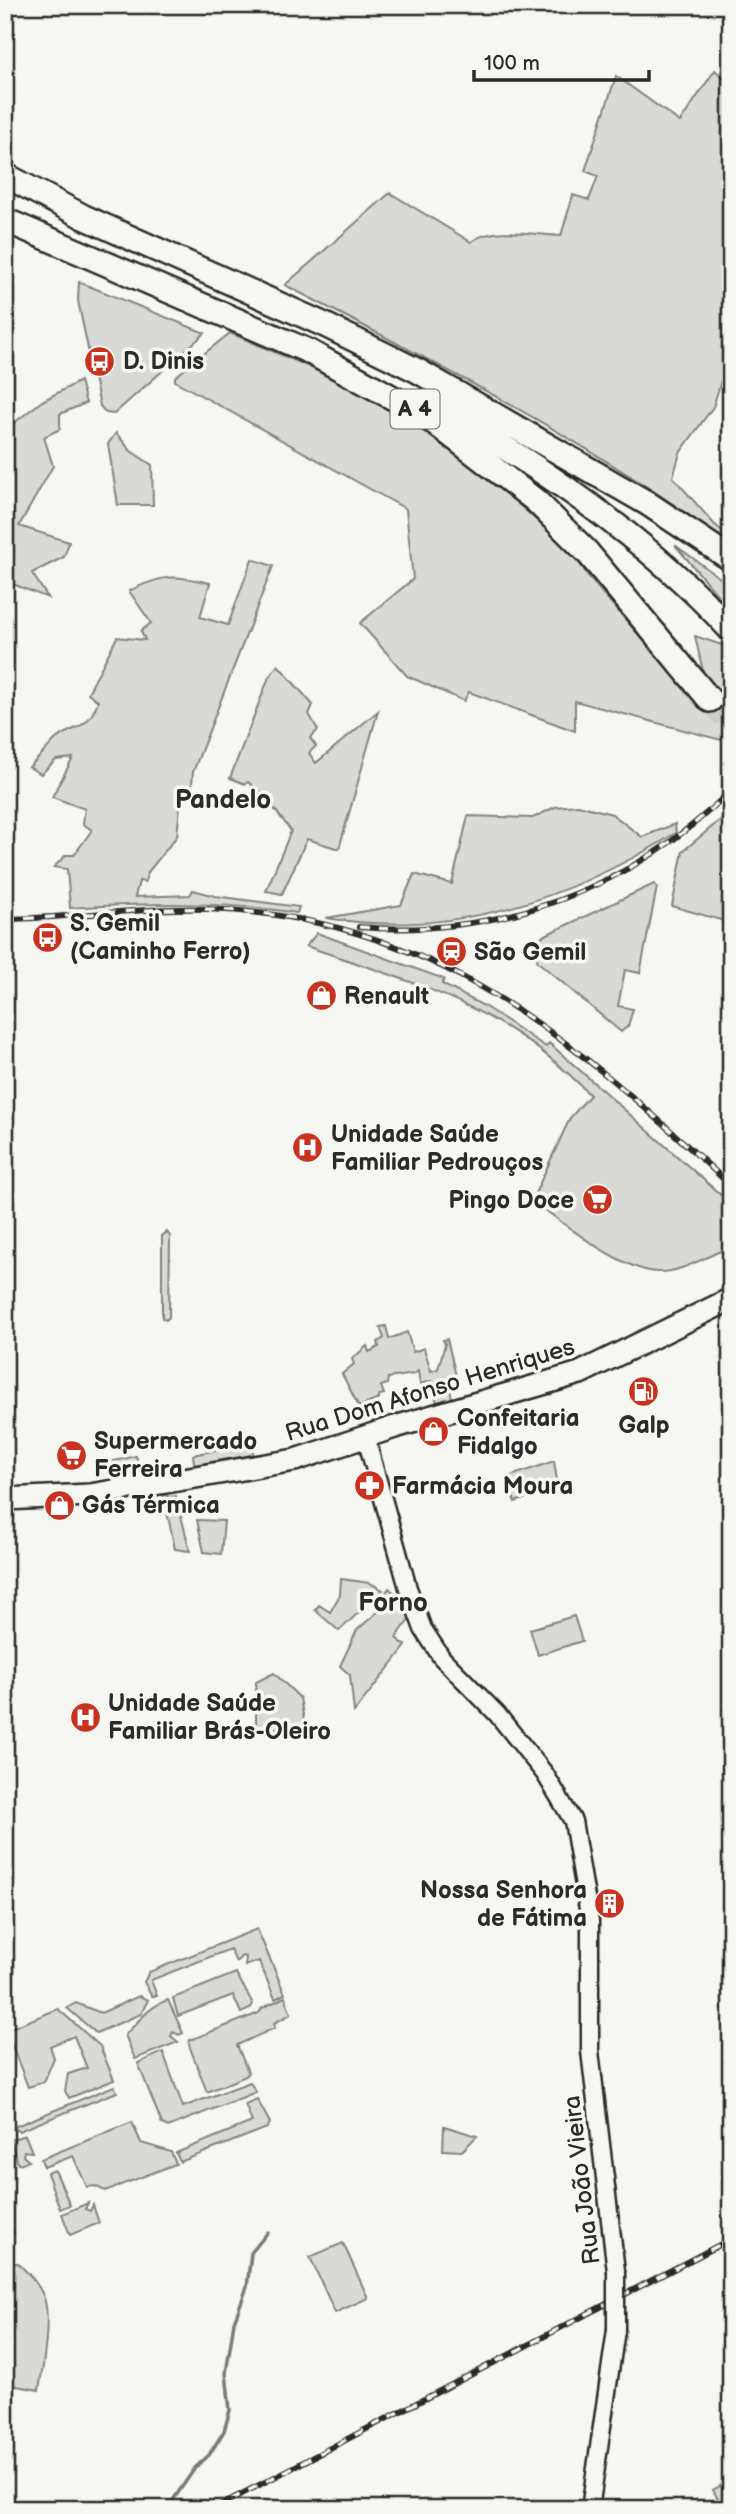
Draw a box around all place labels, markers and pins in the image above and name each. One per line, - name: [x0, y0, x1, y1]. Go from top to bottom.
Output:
- bus stop icon: D. Dinis: [83, 344, 117, 378]
- place label: D. Dinis: [123, 347, 204, 376]
- place label: S. Gemil (Caminho Ferro): [70, 909, 251, 966]
- bus stop icon: S. Gemil (Caminho Ferro): [30, 920, 64, 954]
- station icon: São Gemil: [434, 935, 468, 969]
- place label: São Gemil: [474, 938, 586, 967]
- shop icon: Renault: [304, 979, 338, 1013]
- place label: Renault: [344, 982, 429, 1011]
- place label: Unidade Saúde Familiar Pedrouços: [331, 1120, 543, 1177]
- hospital icon: Unidade Saúde Familiar Pedrouços: [291, 1131, 325, 1165]
- supermarket icon: Pingo Doce: [580, 1183, 614, 1217]
- place label: Pingo Doce: [449, 1186, 574, 1215]
- fuel station icon: Galp: [627, 1374, 661, 1408]
- place label: Confeitaria Fidalgo: [457, 1404, 580, 1461]
- place label: Galp: [618, 1411, 670, 1440]
- shop icon: Confeitaria Fidalgo: [417, 1415, 451, 1449]
- place label: Supermercado Ferreira: [94, 1427, 257, 1484]
- supermarket icon: Supermercado Ferreira: [54, 1438, 88, 1472]
- pharmacy icon: Farmácia Moura: [352, 1469, 386, 1503]
- place label: Farmácia Moura: [392, 1472, 573, 1501]
- shop icon: Gás Térmica: [42, 1488, 76, 1522]
- place label: Gás Térmica: [82, 1491, 220, 1520]
- place label: Unidade Saúde Familiar Brás-Oleiro: [108, 1689, 331, 1746]
- hospital icon: Unidade Saúde Familiar Brás-Oleiro: [68, 1700, 102, 1734]
- place label: Nossa Senhora de Fátima: [420, 1876, 587, 1933]
- building icon: Nossa Senhora de Fátima: [593, 1887, 627, 1921]

